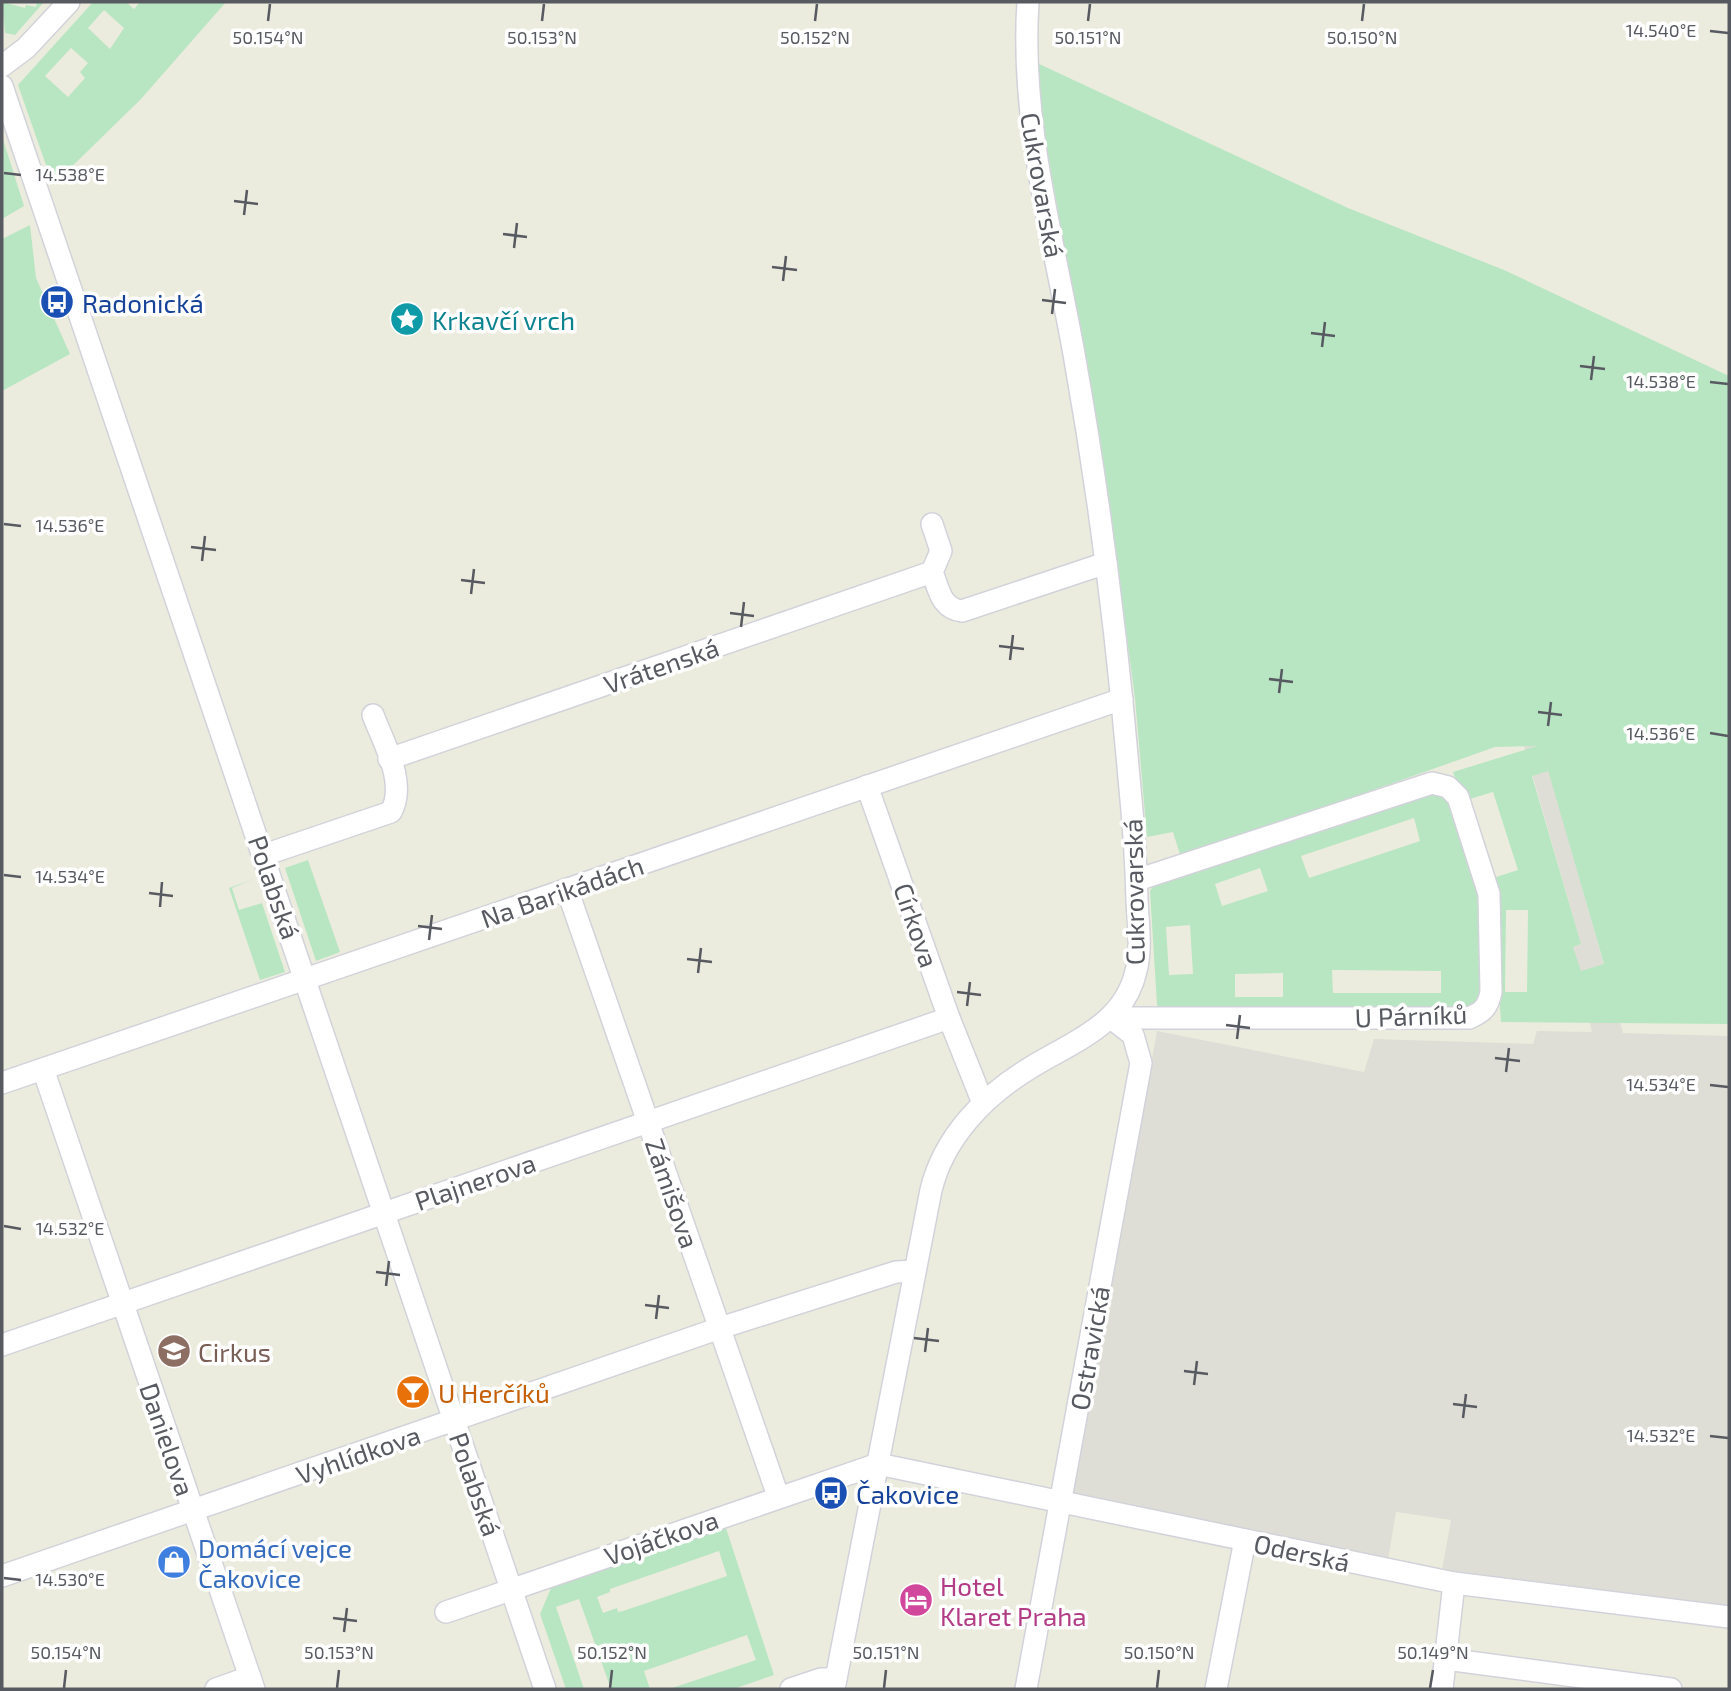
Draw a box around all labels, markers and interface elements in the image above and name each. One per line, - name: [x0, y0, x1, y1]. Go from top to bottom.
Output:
- text: 14.540°E: [1626, 19, 1696, 41]
- text: 50.154°N: [233, 26, 303, 48]
- text: 50.153°N: [507, 26, 577, 48]
- text: 50.152°N: [780, 26, 850, 48]
- text: 50.151°N: [1054, 26, 1122, 48]
- text: 50.150°N: [1327, 26, 1397, 48]
- street label: Cukrovarská: [1015, 110, 1071, 260]
- text: 14.538°E: [35, 163, 105, 185]
- bus stop icon: Radonická: [38, 283, 76, 321]
- place label: Radonická: [82, 287, 204, 318]
- place icon: Krkavčí vrch: [388, 300, 426, 338]
- place label: Krkavčí vrch: [432, 304, 575, 335]
- text: 14.538°E: [1626, 370, 1696, 392]
- text: 14.536°E: [36, 514, 104, 536]
- street label: Vrátenská: [599, 631, 723, 699]
- text: 14.536°E: [1627, 722, 1695, 744]
- street label: Cukrovarská: [1116, 818, 1150, 966]
- street label: Polabská: [243, 831, 307, 943]
- street label: Na Barikádách: [477, 849, 647, 933]
- text: 14.534°E: [35, 865, 105, 887]
- street label: Církova: [888, 879, 946, 971]
- street label: U Párníků: [1354, 998, 1468, 1032]
- text: 14.534°E: [1626, 1073, 1696, 1095]
- street label: Zámišova: [640, 1134, 706, 1252]
- street label: Plajnerova: [411, 1146, 539, 1216]
- text: 14.532°E: [36, 1217, 104, 1239]
- street label: Ostravická: [1063, 1283, 1115, 1413]
- school or university icon: Cirkus: [155, 1332, 193, 1370]
- place label: Cirkus: [198, 1336, 271, 1367]
- bar icon: U Herčíků: [394, 1373, 432, 1411]
- place label: U Herčíků: [438, 1377, 550, 1408]
- street label: Danielova: [134, 1378, 202, 1500]
- street label: Vyhlídkova: [292, 1418, 424, 1490]
- text: 14.532°E: [1627, 1424, 1695, 1446]
- street label: Polabská: [444, 1428, 508, 1540]
- bus stop icon: Čakovice: [812, 1474, 850, 1512]
- place label: Čakovice: [856, 1478, 959, 1509]
- street label: Vojáčkova: [600, 1503, 722, 1571]
- street label: Oderská: [1251, 1527, 1353, 1577]
- place label: Domácí vejce Čakovice: [198, 1532, 352, 1593]
- shop icon: Domácí vejce Čakovice: [155, 1543, 193, 1581]
- text: 14.530°E: [35, 1568, 105, 1590]
- place label: Hotel Klaret Praha: [940, 1570, 1087, 1631]
- hotel icon: Hotel Klaret Praha: [897, 1581, 935, 1619]
- text: 50.154°N: [31, 1641, 101, 1663]
- text: 50.153°N: [304, 1641, 374, 1663]
- text: 50.152°N: [577, 1641, 647, 1663]
- text: 50.151°N: [852, 1641, 920, 1663]
- text: 50.150°N: [1124, 1641, 1194, 1663]
- text: 50.149°N: [1397, 1641, 1469, 1663]

